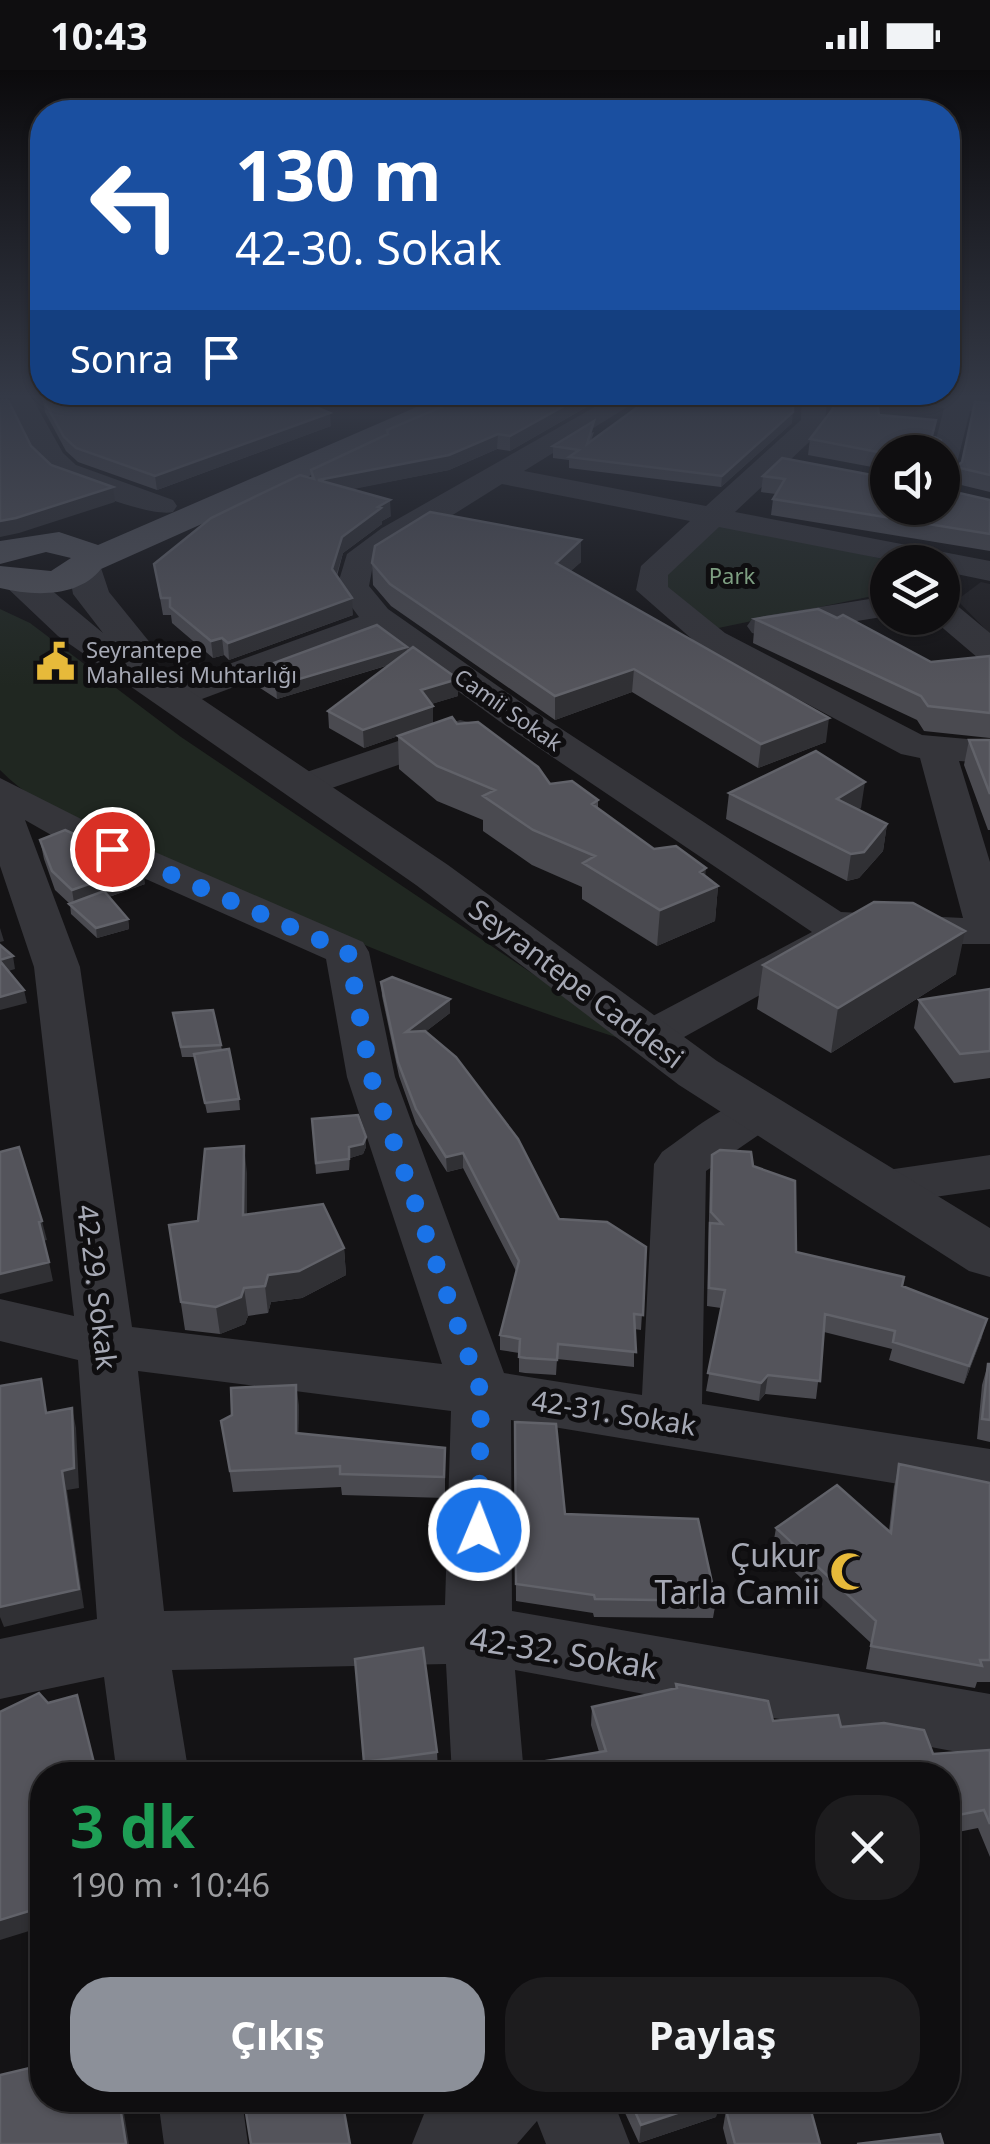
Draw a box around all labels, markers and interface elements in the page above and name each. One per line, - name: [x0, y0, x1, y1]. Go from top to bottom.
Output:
- text: 10:43: [50, 9, 148, 61]
- text: 130 m: [235, 126, 442, 222]
- icon: left: [70, 140, 200, 270]
- text: 42-30. Sokak: [235, 217, 501, 278]
- icon: arrive: [194, 330, 249, 385]
- text: Sonra: [70, 332, 174, 384]
- map controls: [870, 435, 960, 635]
- button: sound: [870, 435, 960, 525]
- button: layers: [870, 545, 960, 635]
- park label: Park: [709, 560, 755, 590]
- place label: Seyrantepe Mahallesi Muhtarlığı: [86, 634, 297, 689]
- public building icon: Seyrantepe Mahallesi Muhtarlığı: [35, 641, 77, 683]
- street label: Camii Sokak: [449, 661, 569, 757]
- pin: [70, 807, 155, 892]
- icon: arrive: [85, 822, 140, 877]
- street label: Seyrantepe Caddesi: [462, 890, 692, 1076]
- street label: 42-29. Sokak: [69, 1202, 127, 1372]
- street label: 42-31. Sokak: [529, 1380, 699, 1444]
- position arrow: [427, 1478, 531, 1582]
- place label: Çukur Tarla Camii: [654, 1533, 820, 1613]
- mosque icon: Çukur Tarla Camii: [829, 1551, 871, 1593]
- street label: 42-32. Sokak: [467, 1616, 661, 1688]
- text: 3 dk: [70, 1784, 195, 1866]
- button: close: [815, 1795, 920, 1900]
- text: 190 m · 10:46: [70, 1863, 270, 1906]
- button: Çıkış: [70, 1977, 485, 2092]
- button: Paylaş: [505, 1977, 920, 2092]

